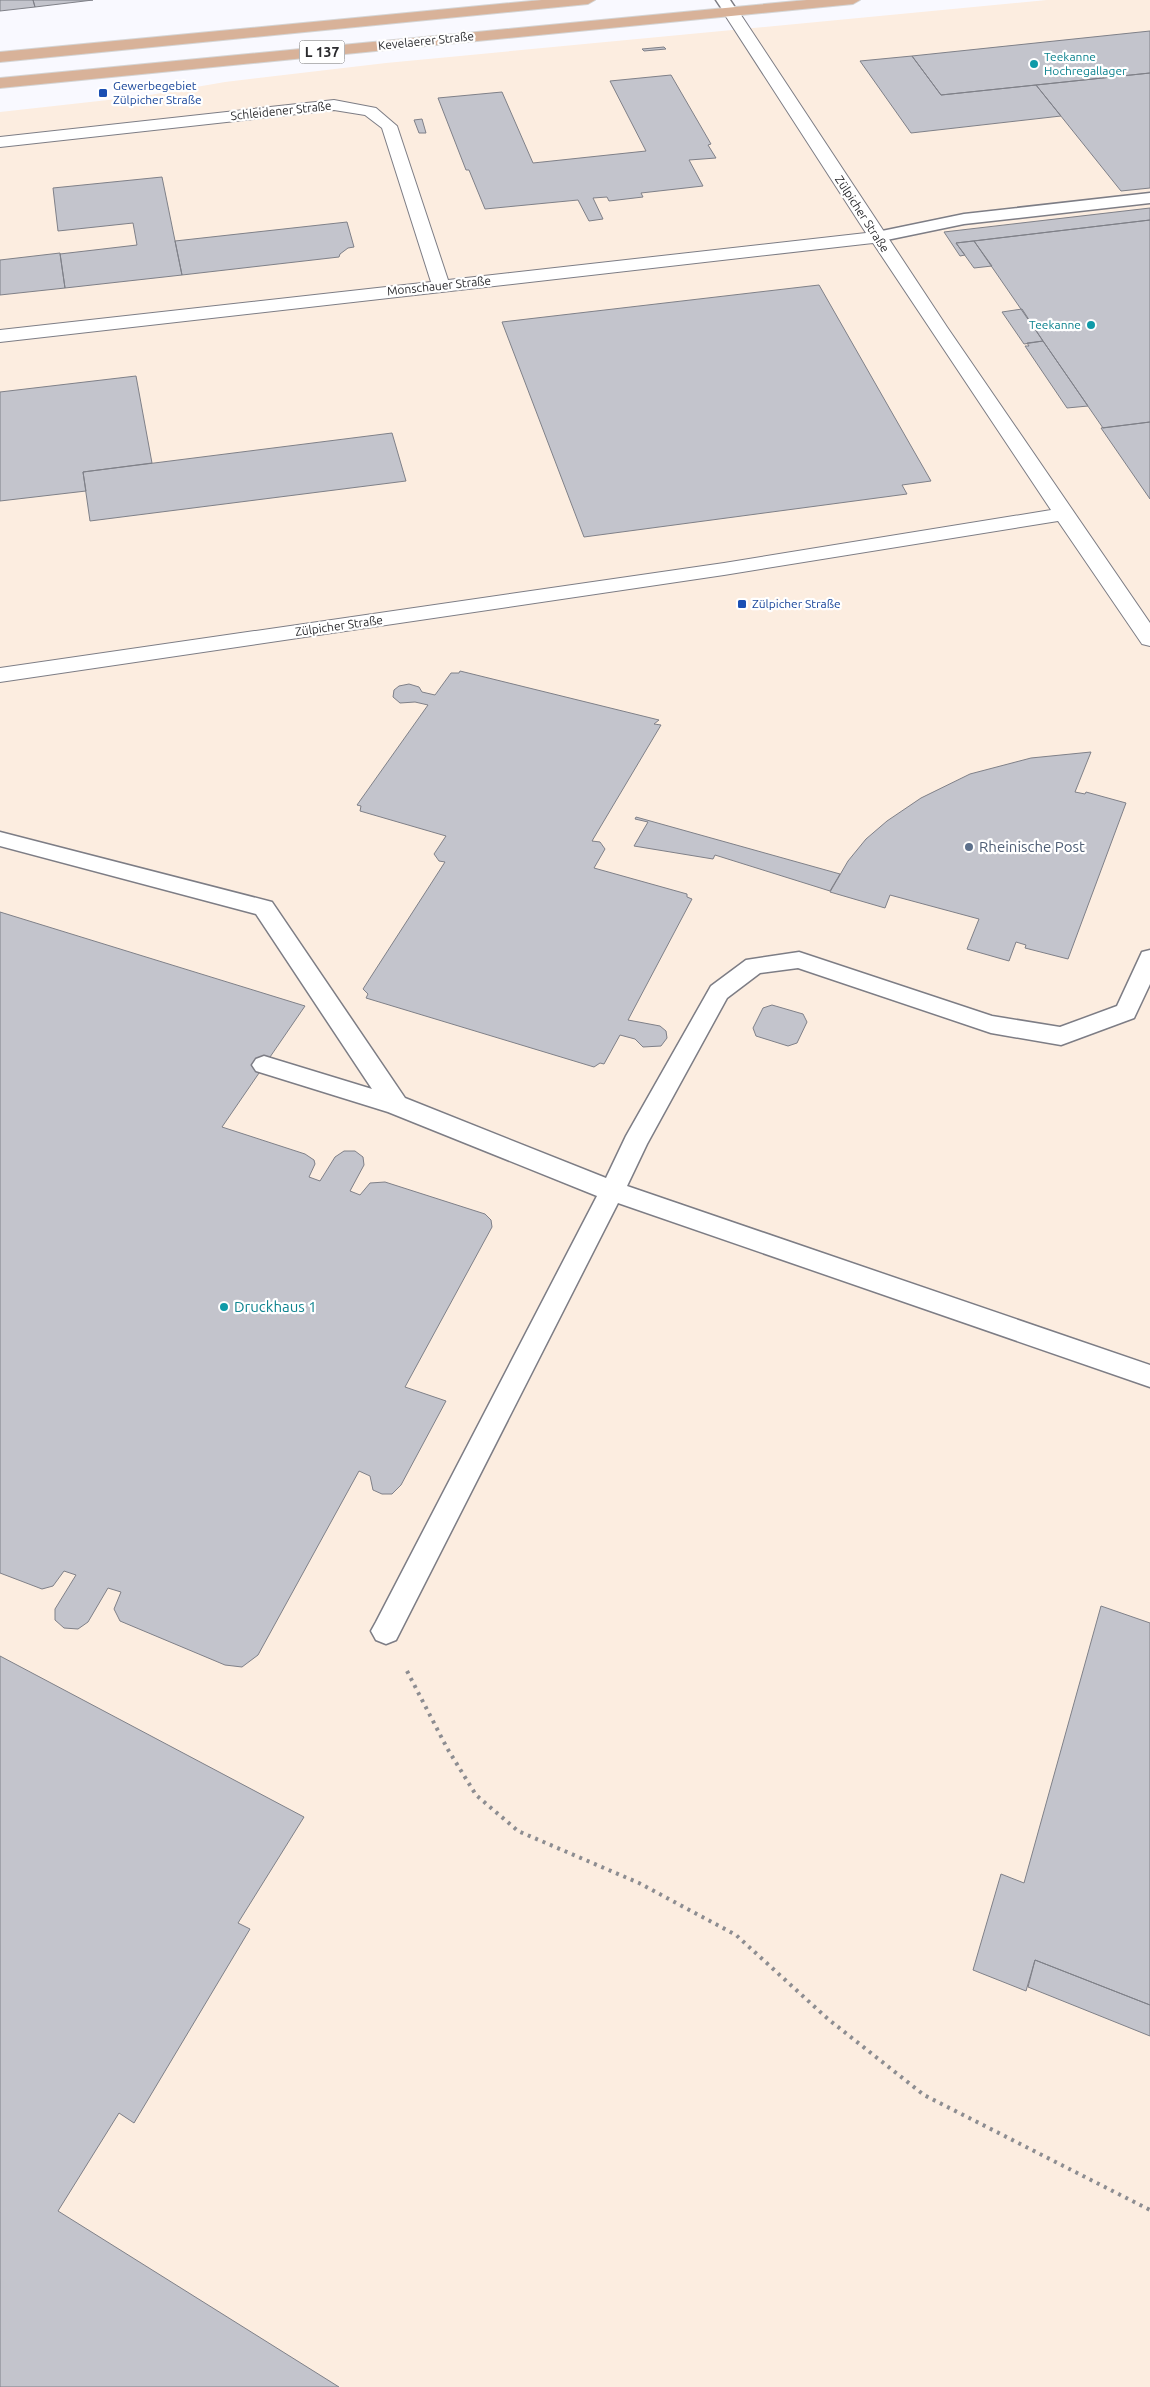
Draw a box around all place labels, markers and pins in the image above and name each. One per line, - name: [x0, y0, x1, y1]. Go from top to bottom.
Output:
- place label: Teekanne Hochregallager: [1044, 50, 1127, 77]
- marker: Teekanne Hochregallager: [1028, 58, 1040, 70]
- place label: Gewerbegebiet Zülpicher Straße: [113, 79, 202, 106]
- marker: Gewerbegebiet Zülpicher Straße: [97, 87, 109, 99]
- place label: Teekanne: [1029, 318, 1081, 331]
- marker: Teekanne: [1085, 319, 1097, 331]
- place label: Zülpicher Straße: [752, 597, 841, 610]
- marker: Zülpicher Straße: [736, 598, 748, 610]
- place label: Rheinische Post: [979, 838, 1085, 855]
- marker: Rheinische Post: [963, 841, 975, 853]
- place label: Druckhaus 1: [234, 1298, 317, 1315]
- marker: Druckhaus 1: [218, 1301, 230, 1313]

